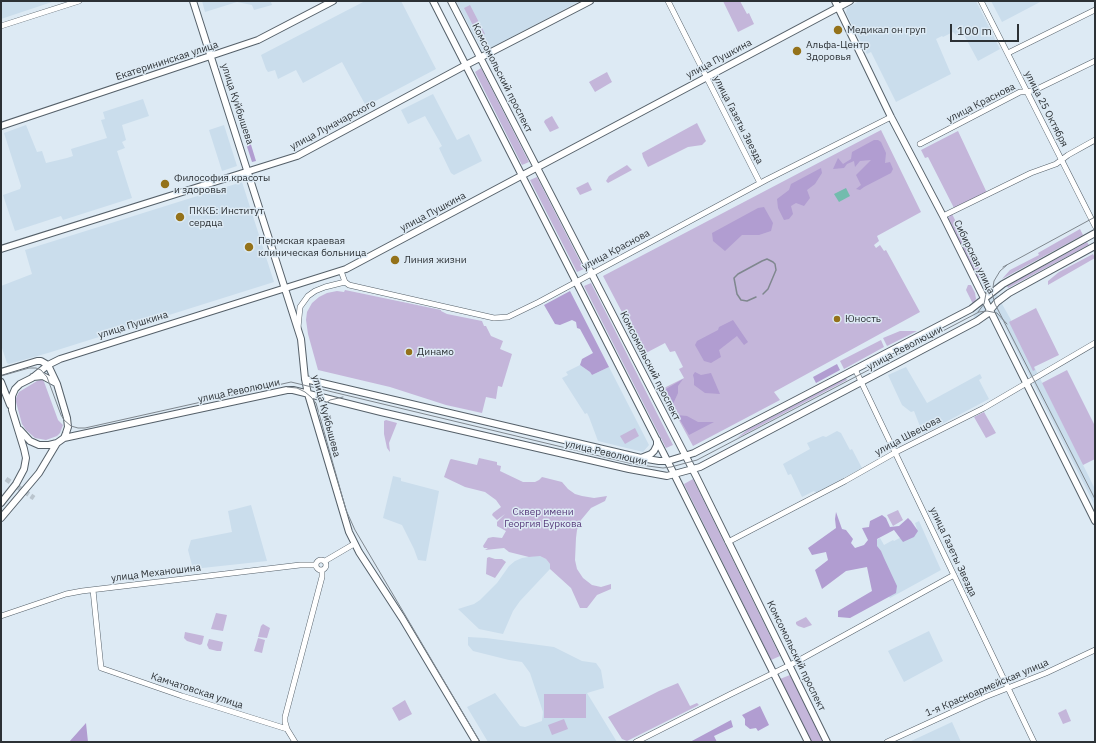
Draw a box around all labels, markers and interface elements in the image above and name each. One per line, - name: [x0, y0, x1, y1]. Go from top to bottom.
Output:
- scale bar: [952, 16, 1021, 42]
- street label: Комсомольский проспект: [469, 21, 535, 135]
- text: 100 m: [957, 23, 992, 38]
- marker: Медикал он груп: [832, 24, 844, 36]
- place label: Медикал он груп: [847, 24, 926, 36]
- street label: улица Пушкина: [684, 37, 754, 81]
- street label: Екатерининская улица: [114, 39, 220, 83]
- place label: Альфа-Центр Здоровья: [806, 39, 869, 62]
- marker: Альфа-Центр Здоровья: [791, 45, 803, 57]
- street label: улица Куйбышева: [218, 62, 256, 146]
- street label: улица 25 Октября: [1022, 69, 1070, 149]
- street label: улица Газеты Звезда: [711, 74, 765, 166]
- street label: улица Краснова: [945, 81, 1017, 125]
- street label: улица Луначарского: [288, 97, 378, 153]
- place label: Философия красоты и здоровья: [174, 172, 270, 196]
- marker: Философия красоты и здоровья: [159, 178, 171, 190]
- street label: улица Пушкина: [398, 190, 468, 234]
- place label: ПККБ: Институт сердца: [189, 205, 264, 228]
- marker: ПККБ: Институт сердца: [174, 211, 186, 223]
- street label: Сибирская улица: [951, 218, 997, 296]
- street label: улица Краснова: [580, 227, 652, 273]
- place label: Пермская краевая клиническая больница: [258, 235, 366, 258]
- marker: Пермская краевая клиническая больница: [243, 241, 255, 253]
- marker: Линия жизни: [389, 254, 401, 266]
- place label: Линия жизни: [404, 254, 467, 266]
- street label: улица Пушкина: [97, 309, 169, 341]
- street label: Комсомольский проспект: [617, 309, 683, 423]
- place label: Юность: [845, 313, 881, 325]
- marker: Юность: [832, 314, 842, 324]
- street label: улица Революции: [865, 323, 945, 373]
- place label: Динамо: [417, 346, 454, 358]
- marker: Динамо: [404, 347, 414, 357]
- street label: улица Куйбышева: [309, 374, 343, 458]
- street label: улица Революции: [197, 376, 281, 406]
- street label: улица Швецова: [873, 414, 943, 458]
- street label: улица Революции: [564, 438, 648, 468]
- street label: улица Газеты Звезда: [927, 505, 979, 599]
- park label: Сквер имени Георгия Буркова: [504, 506, 582, 530]
- street label: улица Механошина: [110, 562, 202, 584]
- street label: Комсомольский проспект: [764, 599, 828, 713]
- street label: 1-я Красноармейская улица: [924, 657, 1050, 719]
- street label: Камчатовская улица: [149, 670, 245, 712]

